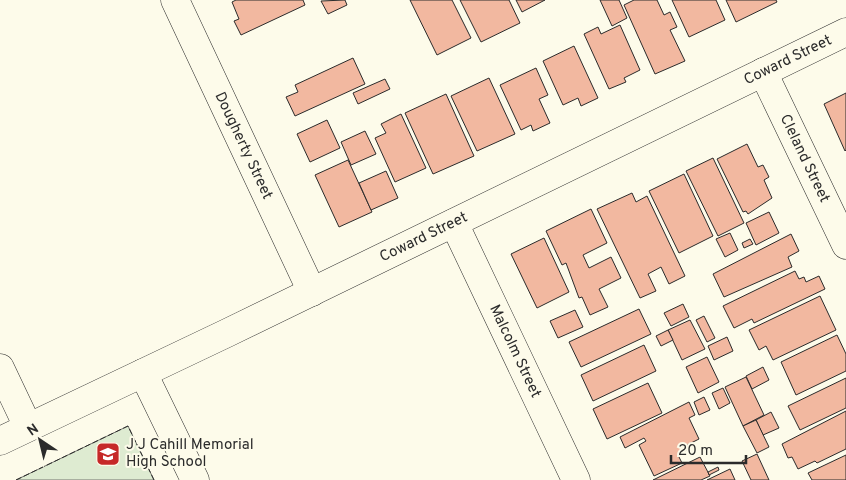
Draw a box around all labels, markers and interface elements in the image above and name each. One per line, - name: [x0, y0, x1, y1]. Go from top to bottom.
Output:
- street label: Coward Street: [741, 31, 835, 90]
- street label: Dougherty Street: [210, 89, 277, 203]
- street label: Cleland Street: [775, 111, 834, 206]
- street label: Coward Street: [377, 208, 471, 267]
- street label: Malcolm Street: [485, 302, 545, 401]
- north arrow: [15, 415, 65, 465]
- text: N: [24, 421, 42, 440]
- scale bar: [671, 432, 746, 464]
- place label: J J Cahill Memorial High School: [126, 436, 254, 472]
- school or university icon: J J Cahill Memorial High School: [95, 441, 121, 467]
- text: 20 m: [678, 442, 713, 461]

